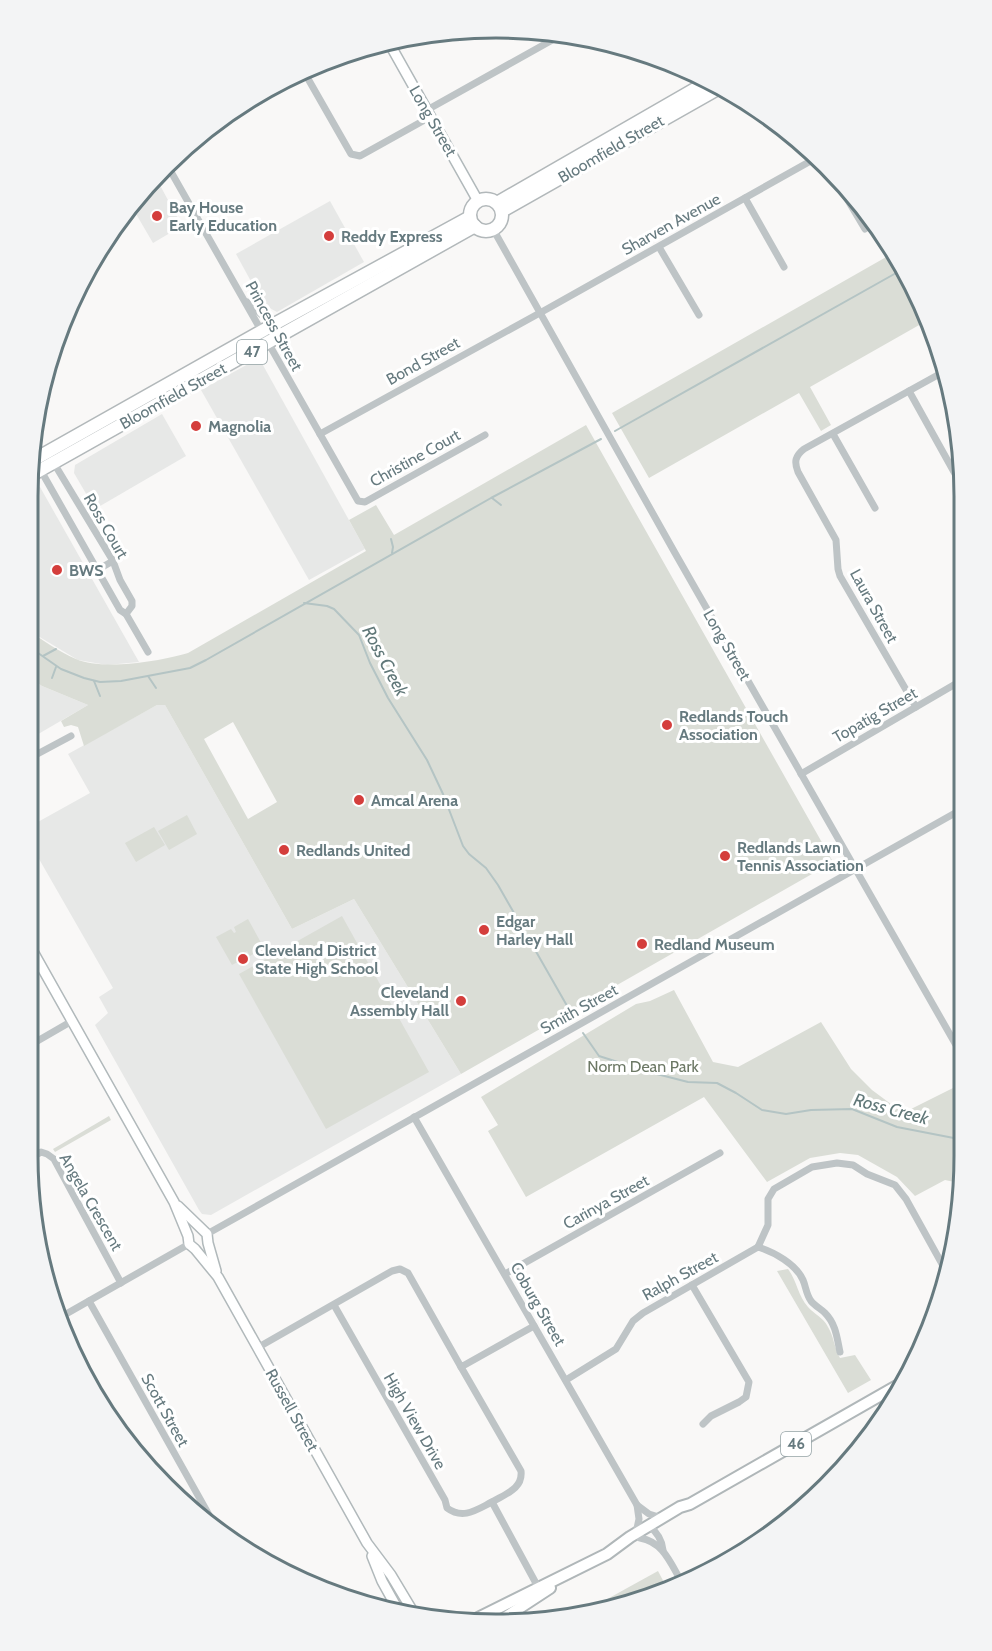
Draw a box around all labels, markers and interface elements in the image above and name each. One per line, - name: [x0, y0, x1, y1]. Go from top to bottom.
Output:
- street label: Long Street: [405, 82, 461, 160]
- street label: Bloomfield Street: [555, 111, 668, 187]
- street label: Sharven Avenue: [618, 189, 724, 259]
- place label: Bay House Early Education: [169, 198, 277, 235]
- marker: Bay House Early Education: [150, 209, 164, 223]
- place label: Reddy Express: [341, 227, 443, 246]
- marker: Reddy Express: [322, 229, 336, 243]
- street label: Princess Street: [242, 278, 307, 375]
- street label: Bond Street: [383, 333, 464, 389]
- road number: 47: [237, 340, 267, 364]
- street label: Bloomfield Street: [116, 359, 230, 433]
- place label: Magnolia: [208, 417, 271, 436]
- marker: Magnolia: [189, 419, 203, 433]
- street label: Christine Court: [366, 425, 464, 491]
- street label: Ross Court: [80, 490, 133, 563]
- place label: BWS: [69, 561, 104, 580]
- marker: BWS: [50, 563, 64, 577]
- street label: Laura Street: [846, 566, 902, 647]
- street label: Long Street: [699, 606, 755, 684]
- water label: Ross Creek: [357, 622, 413, 701]
- street label: Topatig Street: [830, 683, 921, 747]
- place label: Redlands Touch Association: [679, 707, 788, 744]
- marker: Redlands Touch Association: [660, 718, 674, 732]
- place label: Amcal Arena: [371, 791, 458, 810]
- marker: Amcal Arena: [352, 793, 366, 807]
- place label: Redlands Lawn Tennis Association: [737, 838, 864, 875]
- place label: Redlands United: [296, 841, 410, 860]
- marker: Redlands United: [277, 843, 291, 857]
- marker: Redlands Lawn Tennis Association: [718, 849, 732, 863]
- place label: Edgar Harley Hall: [496, 912, 573, 949]
- marker: Edgar Harley Hall: [477, 923, 491, 937]
- place label: Redland Museum: [654, 935, 775, 954]
- marker: Redland Museum: [635, 937, 649, 951]
- place label: Cleveland District State High School: [255, 941, 378, 978]
- marker: Cleveland District State High School: [236, 952, 250, 966]
- street label: Smith Street: [537, 980, 622, 1038]
- place label: Cleveland Assembly Hall: [350, 983, 449, 1020]
- marker: Cleveland Assembly Hall: [454, 994, 468, 1008]
- park label: Norm Dean Park: [587, 1057, 699, 1076]
- water label: Ross Creek: [851, 1088, 932, 1130]
- street label: Angela Crescent: [56, 1150, 127, 1254]
- street label: Carinya Street: [560, 1170, 653, 1233]
- street label: Ralph Street: [639, 1247, 722, 1305]
- street label: Coburg Street: [506, 1259, 570, 1350]
- street label: Russell Street: [261, 1365, 323, 1455]
- street label: Scott Street: [137, 1370, 193, 1450]
- street label: High View Drive: [380, 1370, 450, 1472]
- road number: 46: [781, 1432, 811, 1456]

